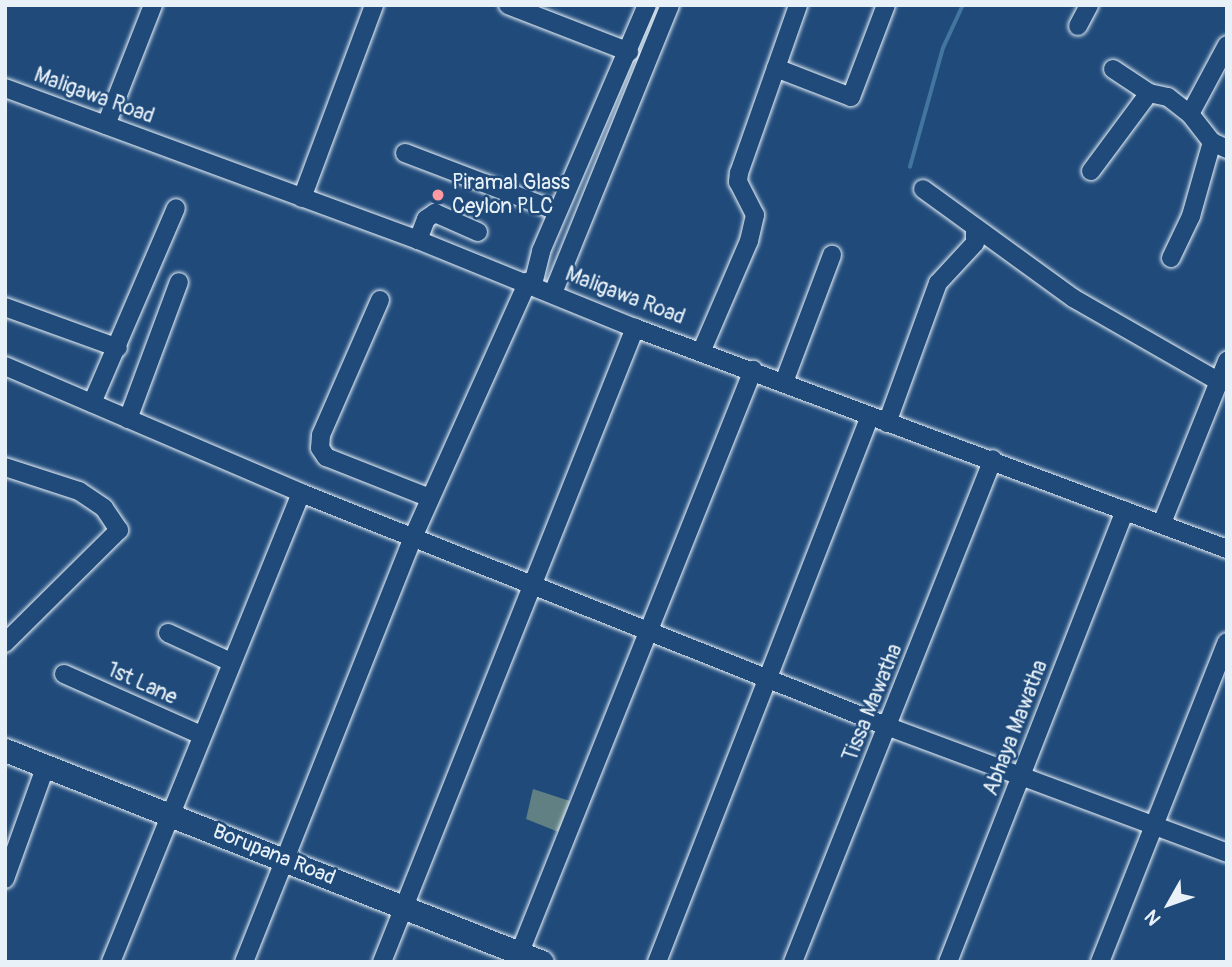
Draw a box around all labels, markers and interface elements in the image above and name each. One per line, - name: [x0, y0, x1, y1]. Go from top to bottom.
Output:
- street label: Maligawa Road: [31, 63, 157, 129]
- place label: Piramal Glass Ceylon PLC: [452, 170, 570, 220]
- marker: Piramal Glass Ceylon PLC: [430, 187, 446, 203]
- street label: Maligawa Road: [562, 262, 688, 330]
- street label: Tissa Mawatha: [838, 640, 908, 766]
- street label: 1st Lane: [103, 657, 181, 711]
- street label: Abhaya Mawatha: [979, 657, 1053, 799]
- street label: Borupana Road: [209, 819, 339, 891]
- north arrow: [1134, 869, 1204, 939]
- text: N: [1140, 905, 1166, 930]

